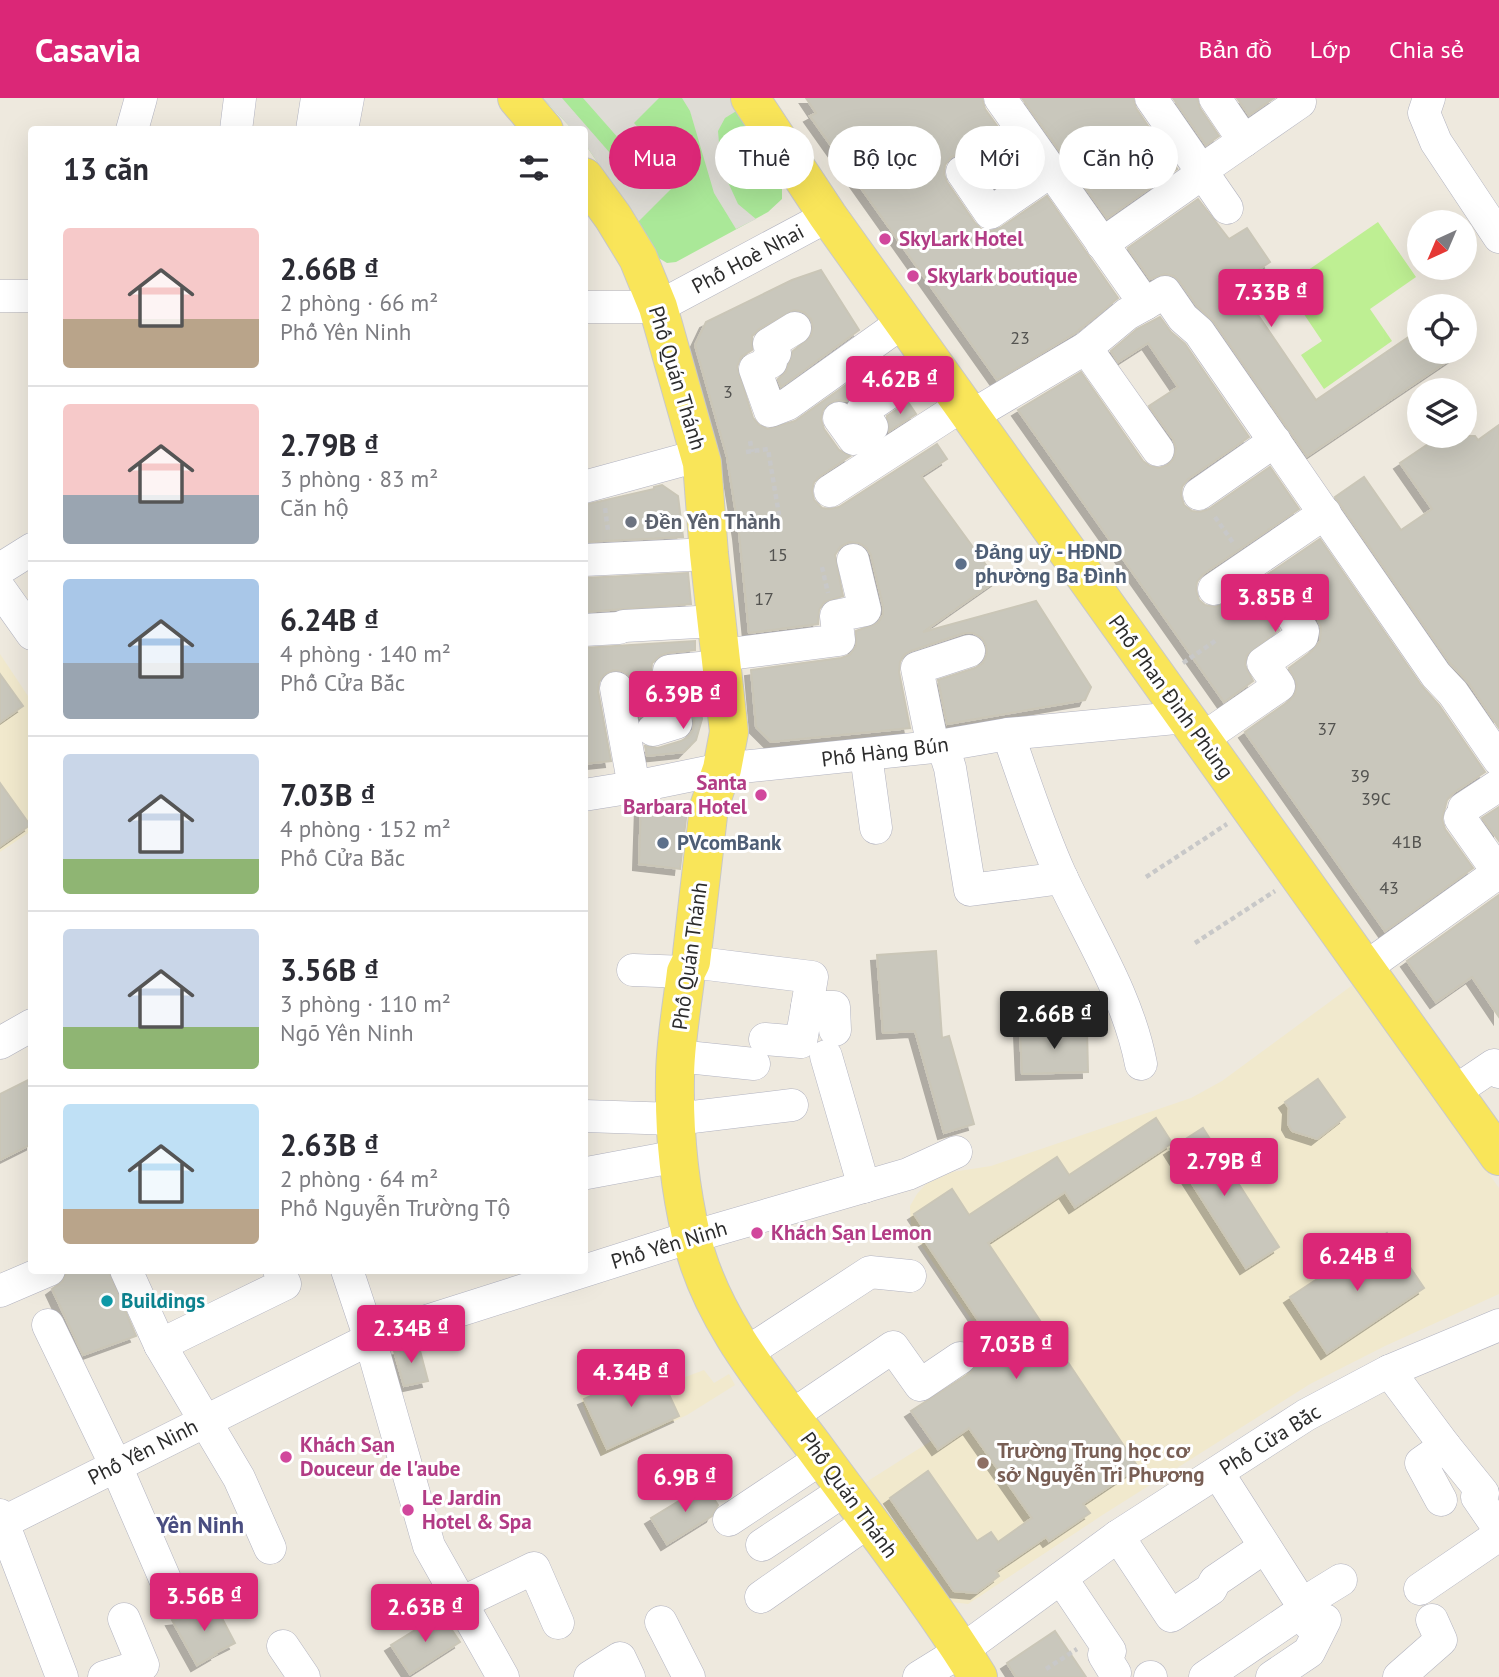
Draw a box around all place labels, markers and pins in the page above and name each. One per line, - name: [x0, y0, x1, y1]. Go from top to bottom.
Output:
- place label: SkyLark Hotel: [899, 225, 1024, 252]
- marker: SkyLark Hotel: [877, 231, 893, 247]
- place label: Skylark boutique: [927, 262, 1078, 289]
- marker: Skylark boutique: [905, 268, 921, 284]
- pin: 7.33B ₫: [1206, 270, 1336, 329]
- pin: 4.62B ₫: [835, 356, 965, 416]
- place label: Đền Yên Thành: [644, 508, 781, 535]
- marker: Đền Yên Thành: [623, 514, 639, 530]
- place label: Đảng uỷ - HĐND phường Ba Đình: [974, 538, 1127, 589]
- marker: Đảng uỷ - HĐND phường Ba Đình: [953, 556, 969, 572]
- pin: 3.85B ₫: [1210, 574, 1340, 634]
- pin: 6.39B ₫: [618, 672, 748, 731]
- place label: Santa Barbara Hotel: [623, 769, 748, 820]
- marker: Santa Barbara Hotel: [753, 787, 769, 803]
- place label: PVcomBank: [677, 829, 782, 856]
- marker: PVcomBank: [655, 835, 671, 851]
- pin: 2.66B ₫: [989, 992, 1119, 1051]
- pin: 2.79B ₫: [1159, 1138, 1289, 1198]
- place label: Khách Sạn Lemon: [771, 1219, 932, 1246]
- marker: Khách Sạn Lemon: [749, 1225, 765, 1241]
- pin: 6.24B ₫: [1292, 1234, 1422, 1293]
- place label: Buildings: [121, 1287, 205, 1314]
- marker: Buildings: [99, 1293, 115, 1309]
- pin: 2.34B ₫: [346, 1306, 476, 1365]
- pin: 7.03B ₫: [951, 1322, 1081, 1381]
- pin: 4.34B ₫: [566, 1350, 696, 1409]
- place label: Khách Sạn Douceur de l'aube: [300, 1431, 460, 1482]
- place label: Trường Trung học cơ sở Nguyễn Tri Phương: [997, 1437, 1205, 1488]
- marker: Khách Sạn Douceur de l'aube: [278, 1449, 294, 1465]
- pin: 6.9B ₫: [628, 1454, 742, 1514]
- marker: Trường Trung học cơ sở Nguyễn Tri Phương: [975, 1455, 991, 1471]
- place label: Le Jardin Hotel & Spa: [422, 1484, 532, 1535]
- marker: Le Jardin Hotel & Spa: [400, 1502, 416, 1518]
- pin: 3.56B ₫: [139, 1574, 269, 1633]
- pin: 2.63B ₫: [360, 1584, 490, 1644]

